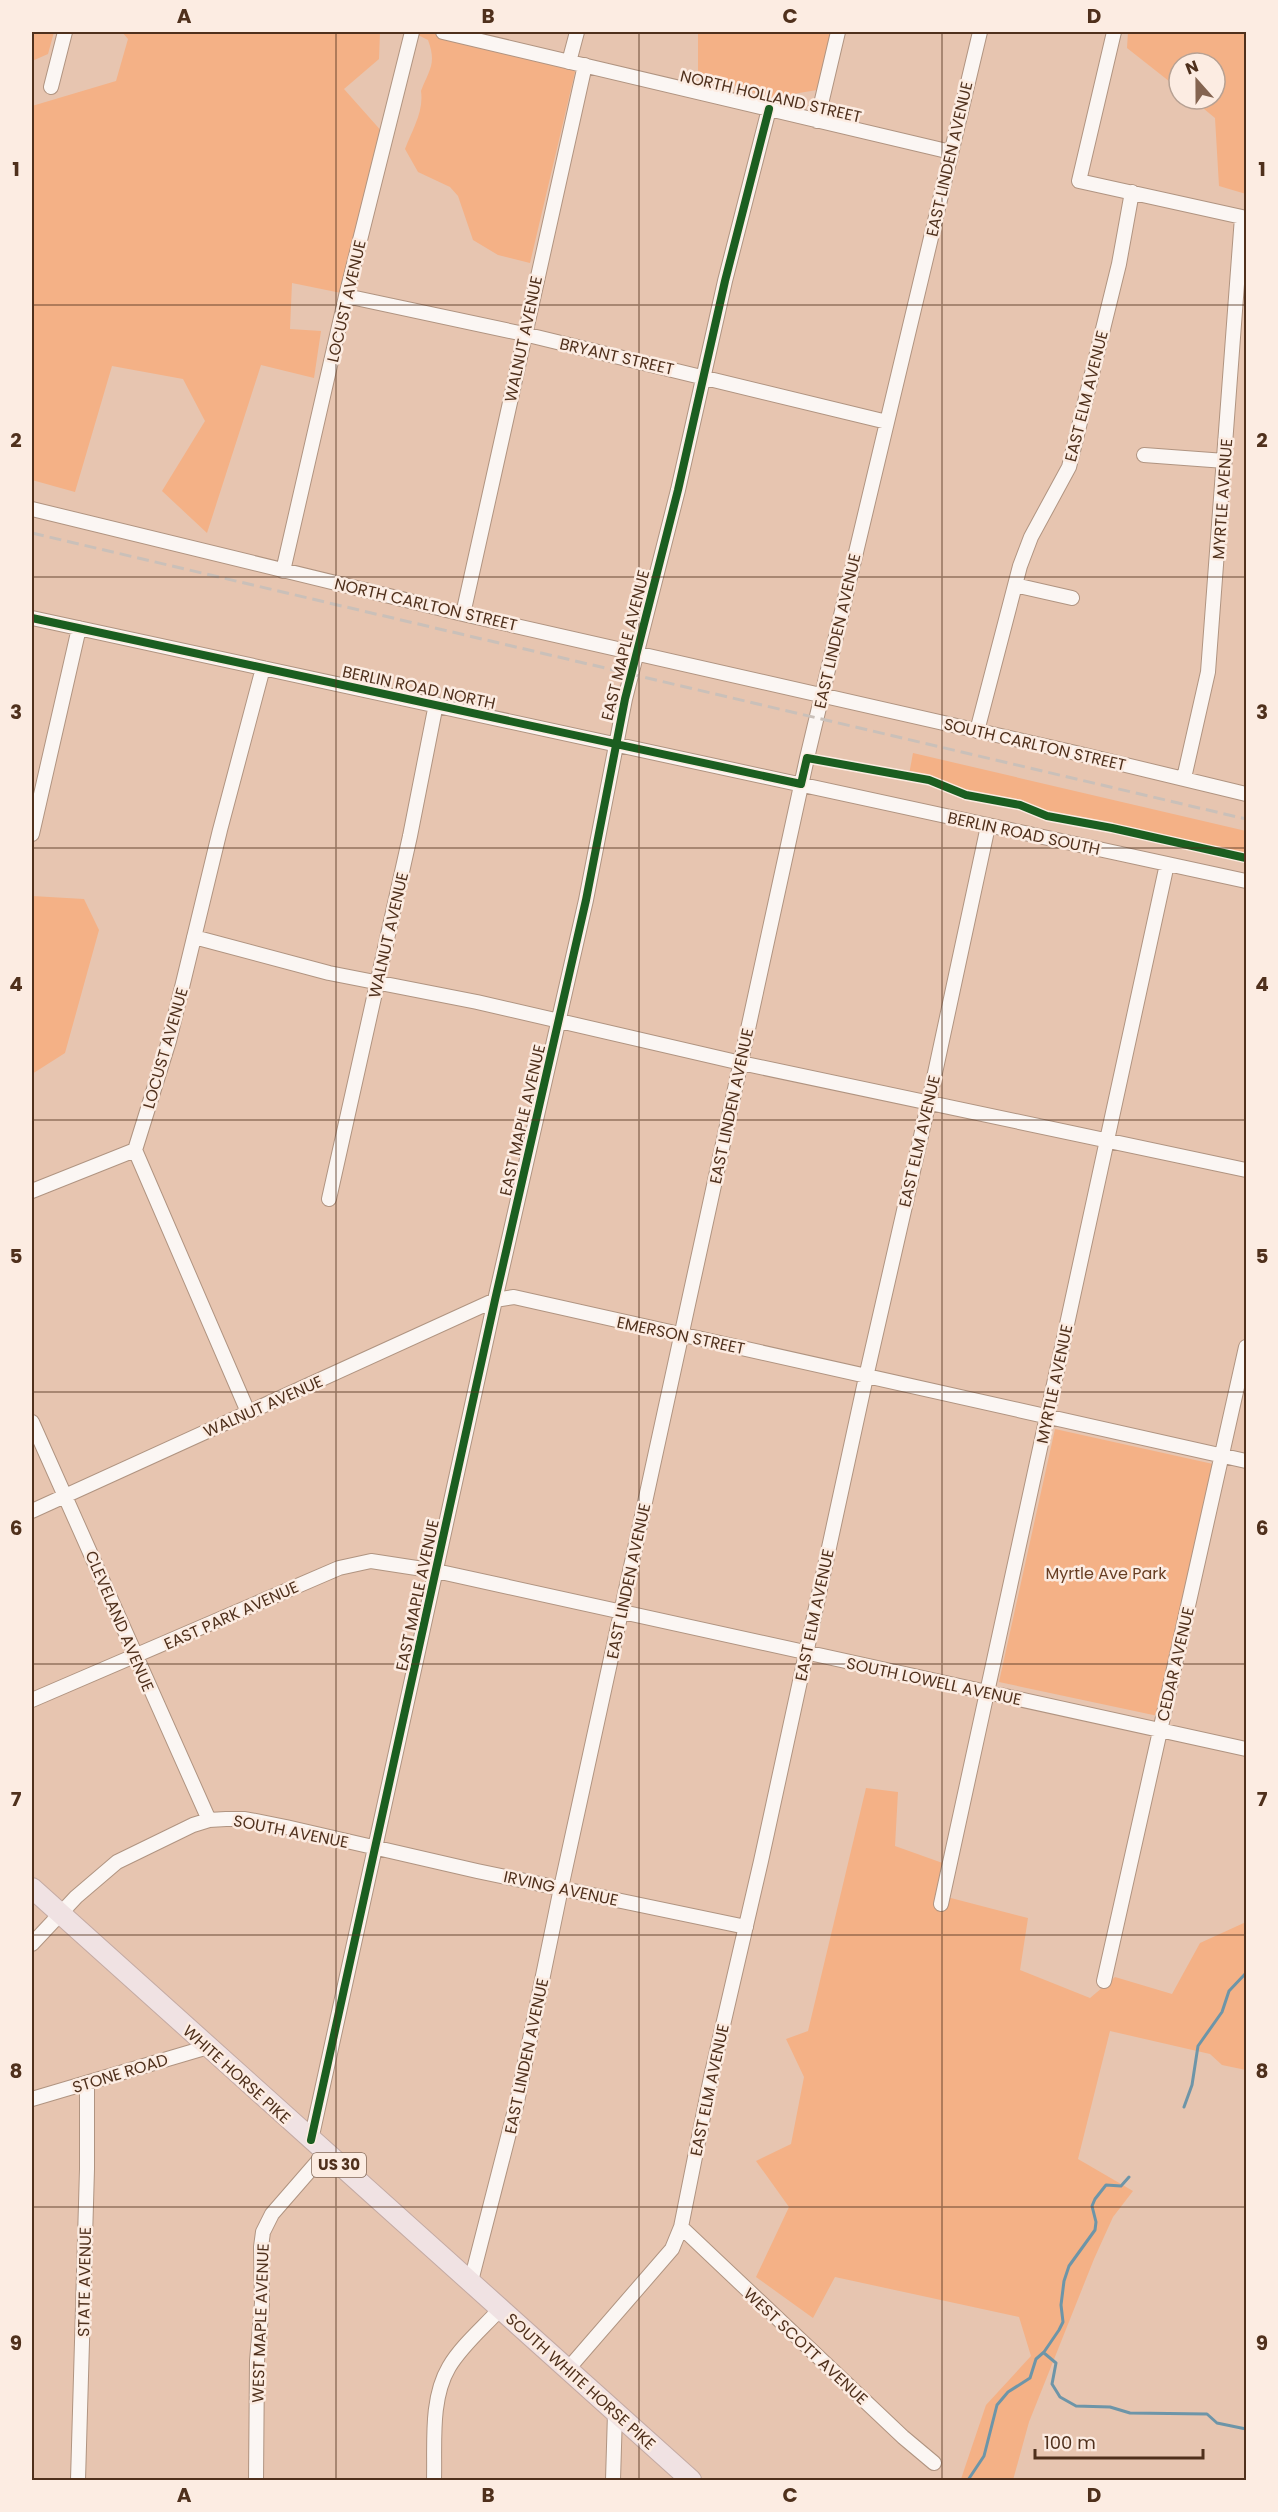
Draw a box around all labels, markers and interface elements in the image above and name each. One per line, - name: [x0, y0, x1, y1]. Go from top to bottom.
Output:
- text: A: [177, 2, 192, 30]
- text: B: [481, 2, 495, 30]
- text: C: [782, 2, 798, 30]
- text: D: [1087, 2, 1101, 30]
- north arrow: [1167, 51, 1227, 111]
- text: N: [1182, 55, 1202, 80]
- street label: NORTH HOLLAND STREET: [678, 64, 864, 129]
- street label: EAST LINDEN AVENUE: [920, 79, 979, 239]
- text: 1: [12, 155, 20, 183]
- text: 1: [1258, 155, 1266, 183]
- street label: LOCUST AVENUE: [321, 238, 372, 365]
- street label: WALNUT AVENUE: [499, 274, 548, 404]
- street label: EAST ELM AVENUE: [1059, 328, 1114, 464]
- street label: BRYANT STREET: [557, 332, 677, 381]
- text: 2: [10, 426, 22, 454]
- text: 2: [1256, 426, 1268, 454]
- street label: MYRTLE AVENUE: [1207, 438, 1238, 560]
- street label: EAST LINDEN AVENUE: [808, 551, 867, 711]
- street label: EAST MAPLE AVENUE: [596, 567, 655, 723]
- street label: NORTH CARLTON STREET: [332, 572, 520, 637]
- street label: BERLIN ROAD NORTH: [340, 660, 498, 715]
- text: 3: [10, 698, 22, 726]
- text: 3: [1256, 698, 1268, 726]
- street label: SOUTH CARLTON STREET: [942, 712, 1128, 777]
- street label: BERLIN ROAD SOUTH: [946, 806, 1102, 861]
- street label: WALNUT AVENUE: [363, 870, 414, 1000]
- text: 4: [9, 970, 23, 998]
- text: 4: [1255, 970, 1269, 998]
- street label: LOCUST AVENUE: [137, 985, 194, 1111]
- street label: EAST LINDEN AVENUE: [704, 1026, 759, 1186]
- street label: EAST MAPLE AVENUE: [494, 1042, 551, 1198]
- street label: EAST ELM AVENUE: [893, 1073, 946, 1209]
- text: 5: [10, 1242, 23, 1270]
- text: 5: [1256, 1242, 1269, 1270]
- street label: EMERSON STREET: [615, 1311, 747, 1360]
- street label: MYRTLE AVENUE: [1031, 1323, 1078, 1446]
- street label: WALNUT AVENUE: [200, 1370, 327, 1443]
- street label: EAST LINDEN AVENUE: [601, 1501, 656, 1661]
- text: 6: [10, 1514, 22, 1542]
- text: 6: [1256, 1514, 1268, 1542]
- street label: EAST MAPLE AVENUE: [390, 1517, 445, 1673]
- street label: CLEVELAND AVENUE: [79, 1547, 160, 1695]
- street label: EAST ELM AVENUE: [789, 1547, 840, 1683]
- park label: Myrtle Ave Park: [1046, 1562, 1167, 1585]
- street label: EAST PARK AVENUE: [160, 1575, 302, 1655]
- street label: CEDAR AVENUE: [1151, 1605, 1200, 1724]
- street label: SOUTH LOWELL AVENUE: [844, 1652, 1023, 1711]
- text: 7: [11, 1785, 22, 1813]
- text: 7: [1257, 1785, 1268, 1813]
- street label: SOUTH AVENUE: [231, 1809, 350, 1854]
- street label: IRVING AVENUE: [502, 1865, 620, 1912]
- street label: EAST LINDEN AVENUE: [499, 1976, 554, 2136]
- street label: WHITE HORSE PIKE: [178, 2020, 296, 2129]
- street label: EAST ELM AVENUE: [684, 2022, 735, 2158]
- street label: STONE ROAD: [70, 2048, 171, 2099]
- text: 8: [10, 2057, 22, 2085]
- text: 8: [1256, 2057, 1268, 2085]
- road number: US 30: [312, 2153, 366, 2177]
- street label: STATE AVENUE: [72, 2227, 97, 2337]
- street label: WEST MAPLE AVENUE: [246, 2243, 275, 2403]
- street label: WEST SCOTT AVENUE: [739, 2283, 873, 2410]
- street label: SOUTH WHITE HORSE PIKE: [501, 2308, 661, 2455]
- text: 9: [10, 2329, 22, 2357]
- text: 9: [1256, 2329, 1268, 2357]
- scale bar: [1035, 2422, 1203, 2460]
- text: 100 m: [1044, 2430, 1096, 2455]
- text: A: [177, 2481, 192, 2509]
- text: B: [481, 2481, 495, 2509]
- text: C: [782, 2481, 798, 2509]
- text: D: [1087, 2481, 1101, 2509]

